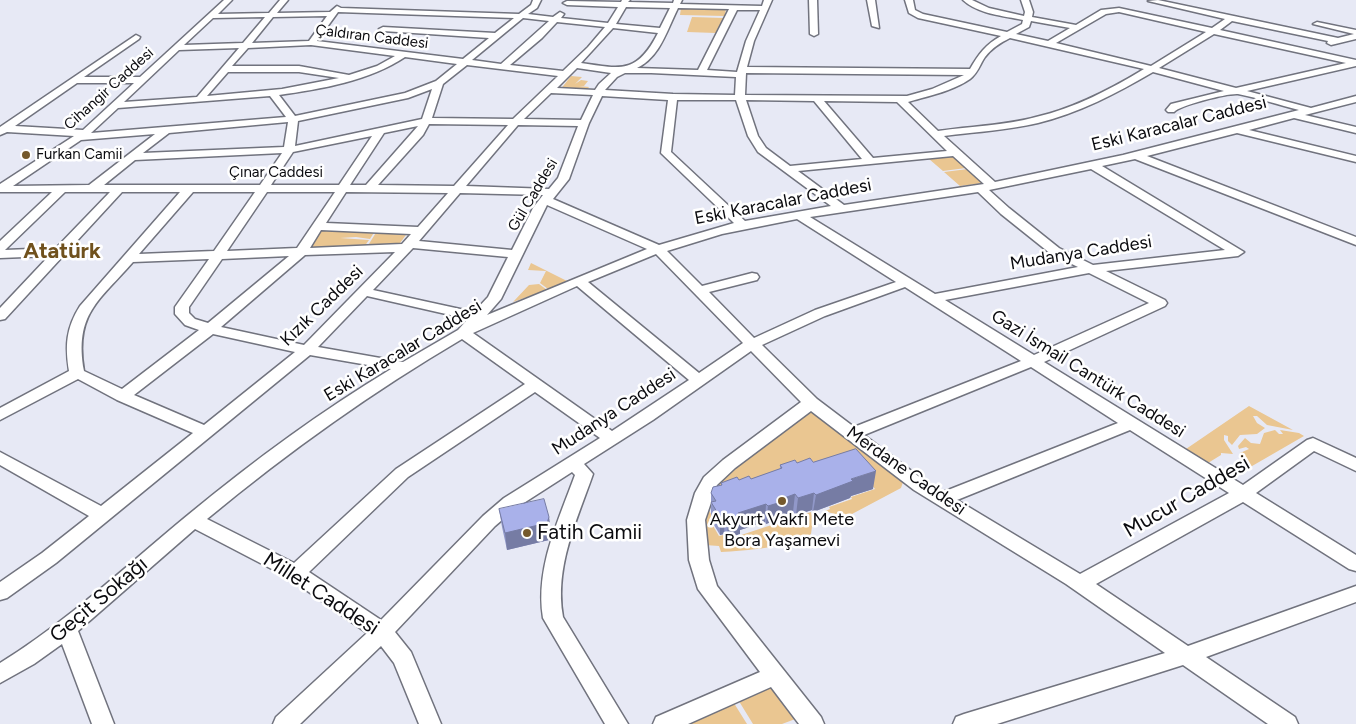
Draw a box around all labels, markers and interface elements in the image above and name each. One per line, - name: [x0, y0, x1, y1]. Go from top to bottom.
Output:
- street label: Çaldıran Caddesi: [315, 21, 429, 53]
- street label: Cihangir Caddesi: [60, 44, 158, 134]
- street label: Eski Karacalar Caddesi: [1089, 92, 1269, 156]
- place label: Furkan Camii: [36, 146, 122, 164]
- marker: Furkan Camii: [20, 149, 32, 161]
- street label: Gül Caddesi: [504, 155, 562, 235]
- street label: Çınar Caddesi: [229, 164, 323, 182]
- street label: Eski Karacalar Caddesi: [693, 174, 873, 230]
- street label: Mudanya Caddesi: [1008, 231, 1154, 275]
- district label: Atatürk: [23, 239, 101, 265]
- street label: Kızık Caddesi: [276, 261, 368, 351]
- street label: Eski Karacalar Caddesi: [320, 295, 486, 407]
- street label: Gazi İsmail Cantürk Caddesi: [987, 305, 1189, 443]
- street label: Mudanya Caddesi: [548, 364, 680, 460]
- street label: Merdane Caddesi: [842, 422, 970, 520]
- street label: Mucur Caddesi: [1119, 451, 1255, 543]
- marker: Akyurt Vakfı Mete Bora Yaşamevi: [776, 495, 788, 507]
- place label: Akyurt Vakfı Mete Bora Yaşamevi: [710, 509, 854, 552]
- place label: Fatih Camii: [537, 520, 642, 546]
- marker: Fatih Camii: [521, 527, 533, 539]
- street label: Millet Caddesi: [258, 547, 384, 641]
- street label: Geçit Sokağı: [45, 552, 153, 648]

